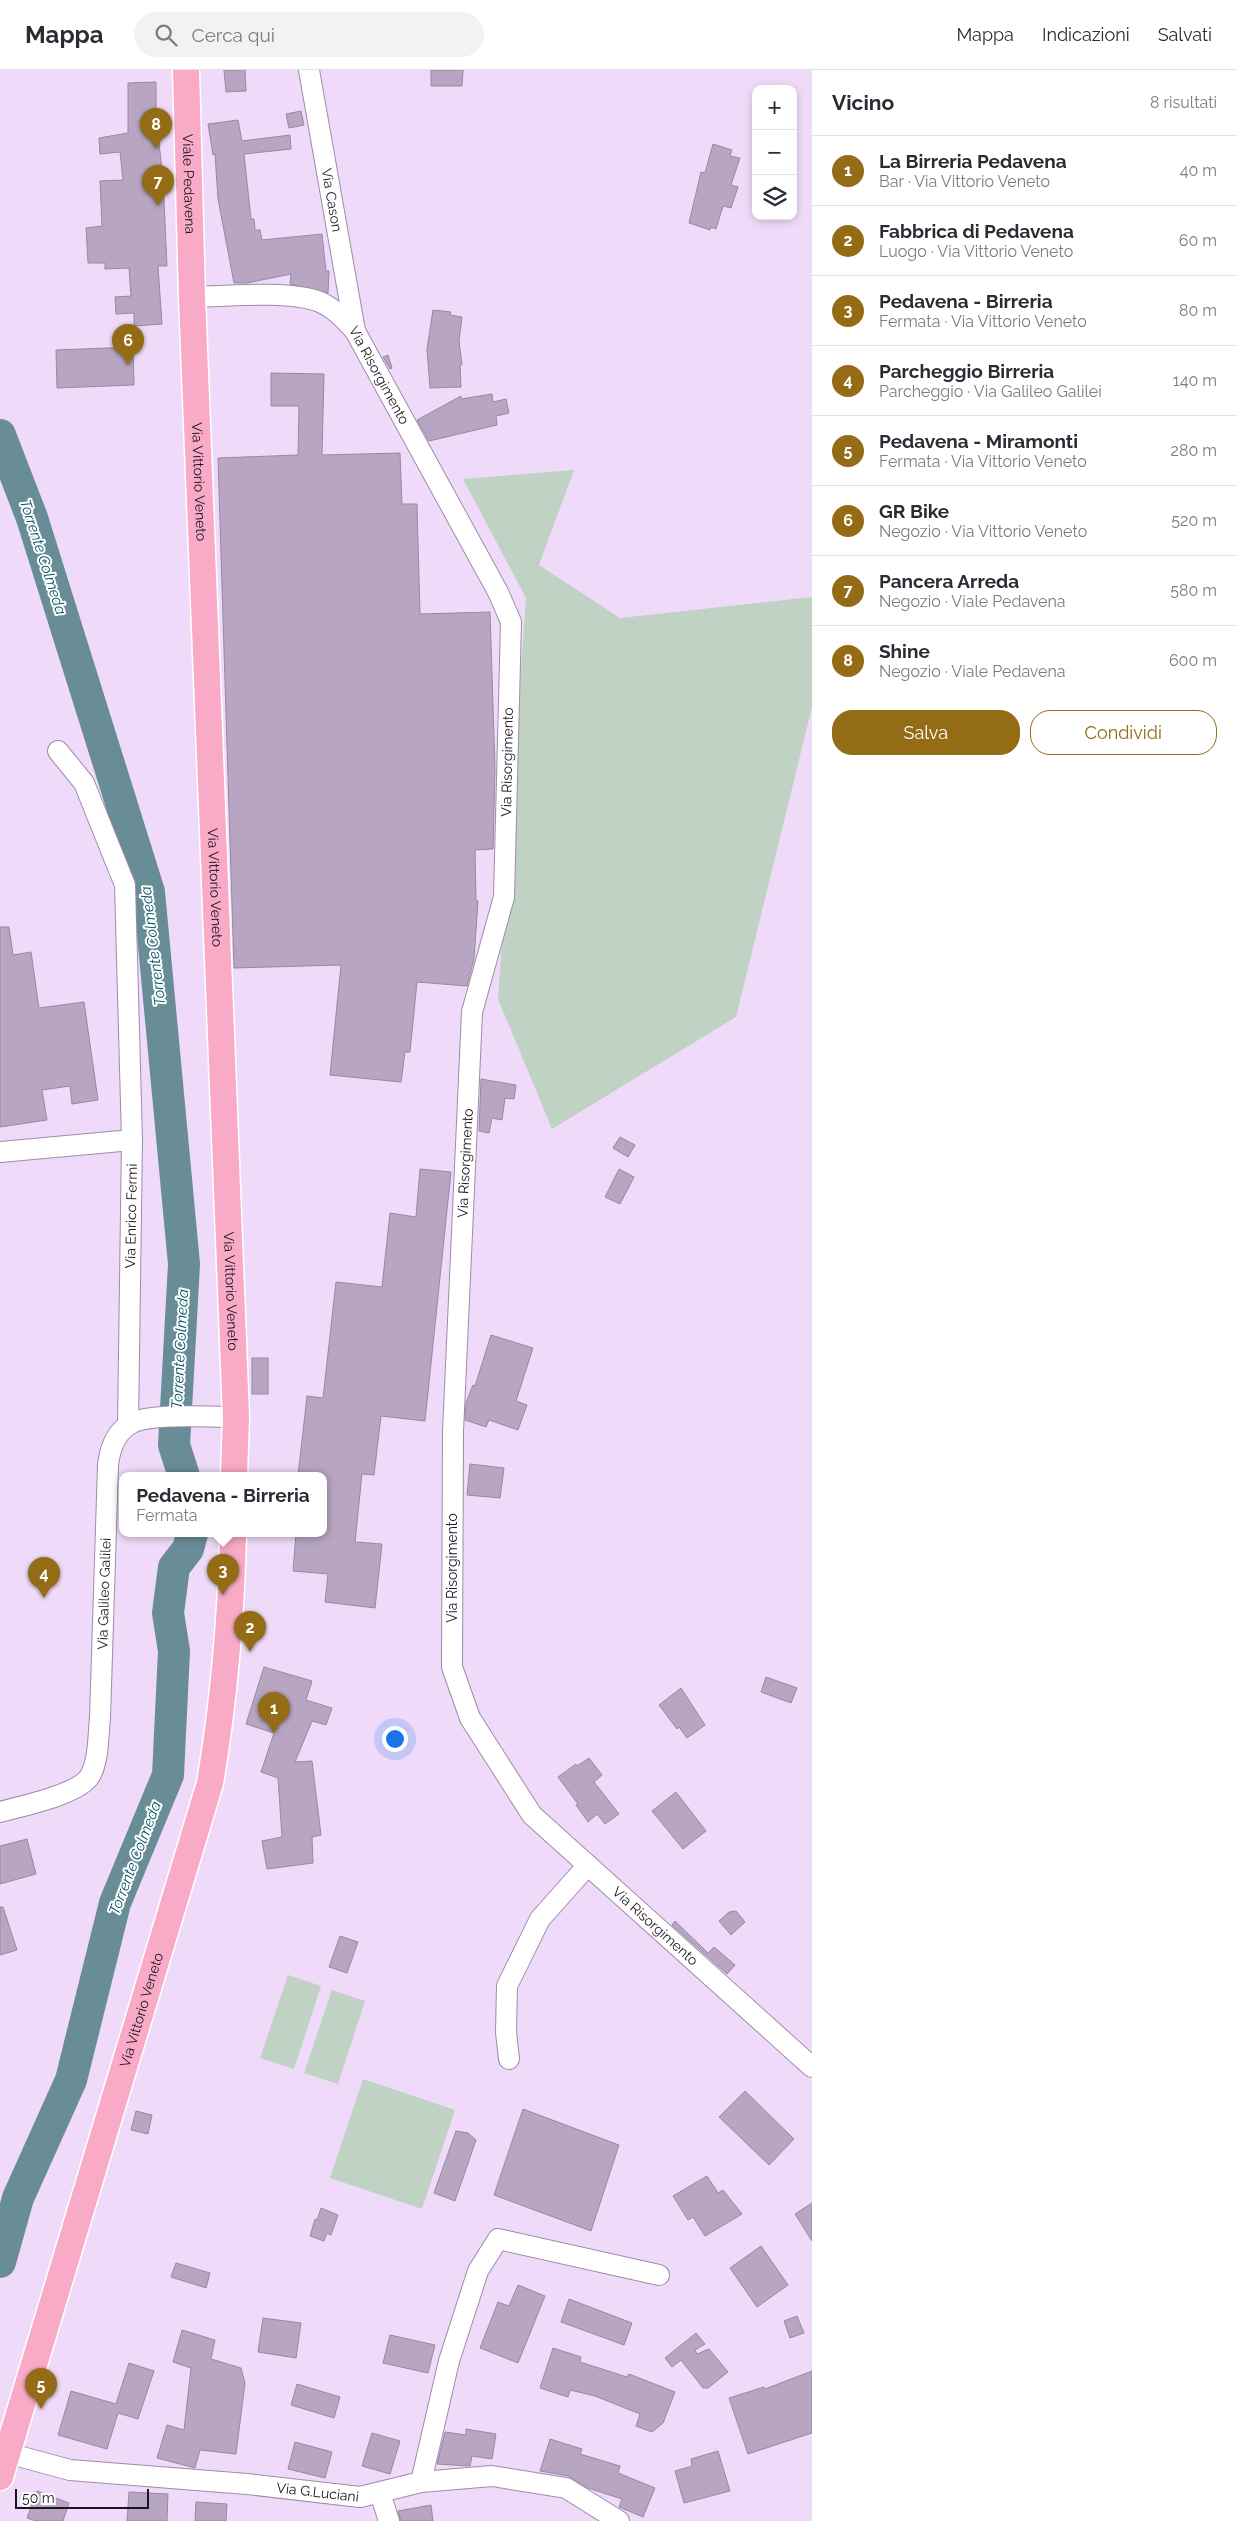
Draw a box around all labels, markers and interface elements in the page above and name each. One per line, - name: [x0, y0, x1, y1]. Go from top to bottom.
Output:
- search box: [134, 12, 484, 57]
- text: Mappa: [25, 20, 104, 49]
- icon: search: [152, 21, 180, 49]
- text: Cerca qui: [192, 24, 275, 46]
- text: Mappa: [956, 24, 1014, 45]
- text: Indicazioni: [1042, 24, 1130, 45]
- text: Salvati: [1158, 24, 1212, 45]
- map controls: [752, 85, 797, 220]
- button: +: [752, 85, 797, 130]
- text: Vicino: [832, 90, 894, 115]
- text: 8 risultati: [1150, 93, 1217, 112]
- pin: 8: [140, 108, 172, 149]
- button: −: [752, 130, 797, 175]
- street label: Viale Pedavena: [180, 134, 198, 234]
- text: La Birreria Pedavena: [879, 150, 1067, 172]
- text: 1: [844, 161, 852, 180]
- text: 40 m: [1180, 161, 1217, 180]
- pin: 7: [142, 165, 174, 206]
- street label: Via Cason: [318, 167, 345, 233]
- text: Bar · Via Vittorio Veneto: [879, 172, 1050, 191]
- button: layers: [752, 175, 797, 220]
- text: Fabbrica di Pedavena: [879, 220, 1074, 242]
- text: 2: [843, 231, 853, 250]
- text: 60 m: [1179, 231, 1217, 250]
- text: Luogo · Via Vittorio Veneto: [879, 242, 1073, 261]
- text: Pedavena - Birreria: [879, 290, 1053, 312]
- text: 3: [844, 301, 852, 320]
- text: 80 m: [1179, 301, 1217, 320]
- text: Fermata · Via Vittorio Veneto: [879, 312, 1087, 331]
- street label: Via Risorgimento: [346, 323, 413, 427]
- pin: 6: [112, 324, 144, 365]
- text: Parcheggio Birreria: [879, 360, 1054, 382]
- text: 4: [843, 371, 853, 390]
- text: 140 m: [1173, 371, 1217, 390]
- text: Parcheggio · Via Galileo Galilei: [879, 382, 1102, 401]
- street label: Via Vittorio Veneto: [189, 422, 210, 542]
- text: Pedavena - Miramonti: [879, 430, 1078, 452]
- text: 5: [844, 441, 852, 460]
- text: 280 m: [1171, 441, 1217, 460]
- text: Fermata · Via Vittorio Veneto: [879, 452, 1087, 471]
- water label: Torrente Colmeda: [16, 497, 70, 617]
- text: GR Bike: [879, 500, 949, 522]
- text: 6: [843, 511, 853, 530]
- text: 520 m: [1171, 511, 1217, 530]
- text: Negozio · Via Vittorio Veneto: [879, 522, 1087, 541]
- text: Pancera Arreda: [879, 570, 1019, 592]
- text: 7: [844, 581, 852, 600]
- text: 580 m: [1170, 581, 1217, 600]
- text: Negozio · Viale Pedavena: [879, 592, 1066, 611]
- text: Shine: [879, 640, 930, 662]
- text: 8: [843, 651, 853, 670]
- text: 600 m: [1169, 651, 1217, 670]
- text: Negozio · Viale Pedavena: [879, 662, 1066, 681]
- street label: Via Risorgimento: [498, 707, 516, 817]
- button: Salva: [832, 710, 1020, 755]
- button: Condividi: [1030, 710, 1217, 755]
- street label: Via Vittorio Veneto: [205, 828, 226, 947]
- water label: Torrente Colmeda: [137, 885, 169, 1007]
- street label: Via Risorgimento: [454, 1108, 476, 1218]
- street label: Via Enrico Fermi: [122, 1164, 140, 1268]
- street label: Via Vittorio Veneto: [221, 1231, 241, 1351]
- water label: Torrente Colmeda: [168, 1289, 192, 1409]
- popup: [119, 1472, 327, 1537]
- text: Pedavena - Birreria: [136, 1484, 310, 1506]
- text: Fermata: [136, 1506, 198, 1525]
- street label: Via Risorgimento: [444, 1513, 460, 1623]
- street label: Via Galileo Galilei: [94, 1537, 114, 1650]
- pin: 3: [207, 1554, 239, 1595]
- pin: 4: [28, 1557, 60, 1598]
- pin: 2: [234, 1611, 266, 1652]
- pin: 1: [258, 1692, 290, 1733]
- your location: [382, 1726, 408, 1752]
- water label: Torrente Colmeda: [105, 1799, 165, 1917]
- street label: Via Risorgimento: [609, 1883, 701, 1969]
- street label: Via Vittorio Veneto: [116, 1951, 166, 2069]
- pin: 5: [25, 2368, 57, 2409]
- street label: Via G.Luciani: [276, 2479, 360, 2505]
- scale bar: [15, 2486, 149, 2509]
- text: 50 m: [22, 2490, 55, 2506]

